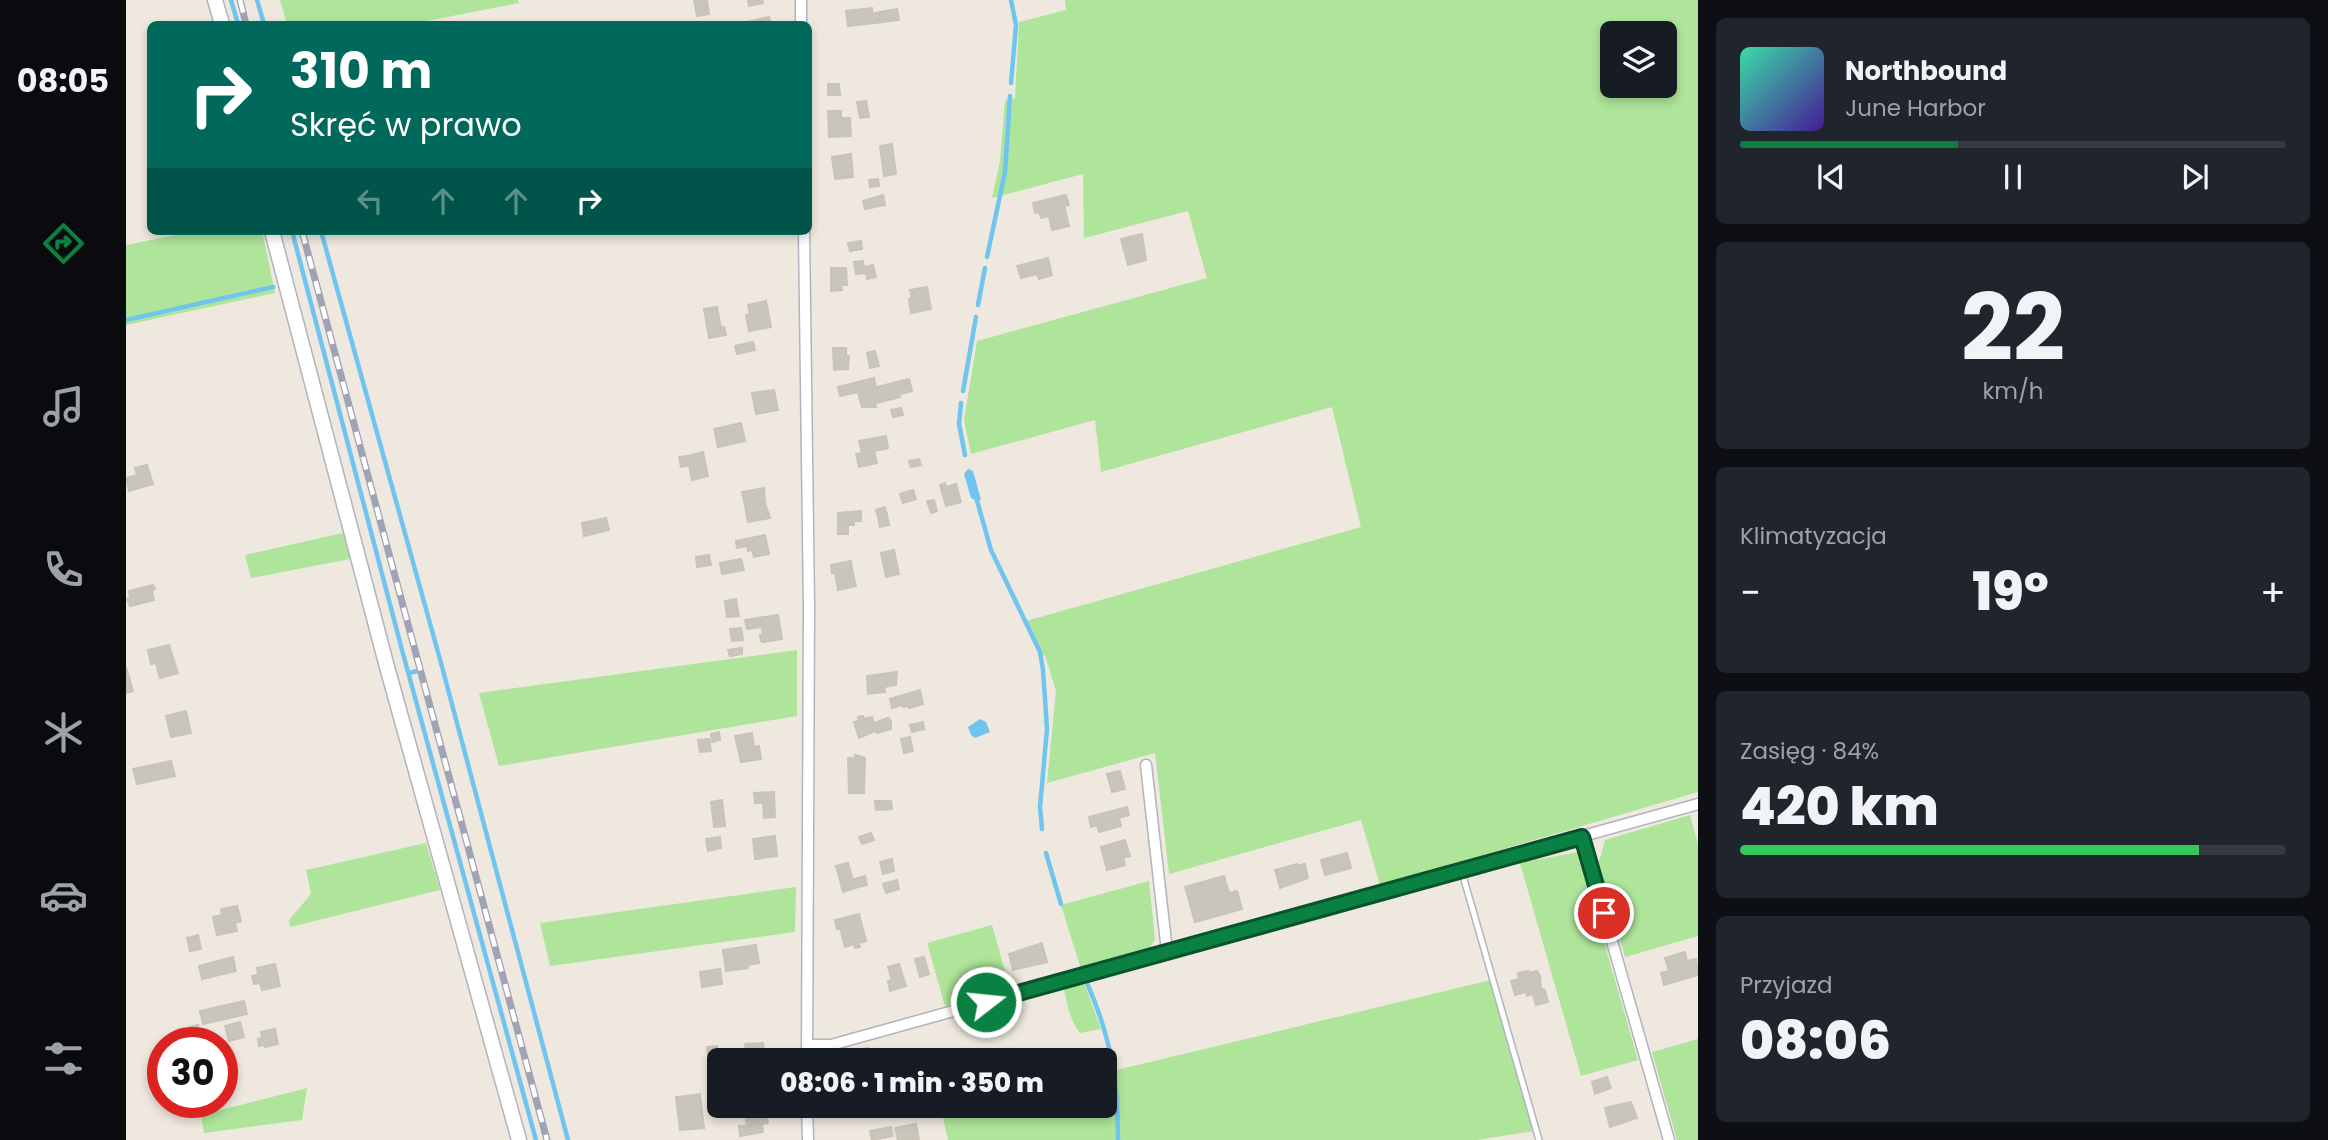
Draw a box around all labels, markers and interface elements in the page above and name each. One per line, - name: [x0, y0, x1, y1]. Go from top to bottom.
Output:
- map controls: [1600, 21, 1677, 98]
- button: layers: [1600, 21, 1677, 98]
- text: 310 m: [290, 37, 432, 105]
- icon: right: [175, 49, 266, 140]
- text: Northbound: [1845, 53, 2007, 89]
- text: 08:05: [17, 58, 109, 103]
- text: June Harbor: [1845, 92, 1986, 124]
- text: Skręć w prawo: [290, 102, 522, 147]
- icon: previous: [1812, 158, 1850, 196]
- icon: pause: [1994, 158, 2032, 196]
- icon: next: [2176, 158, 2214, 196]
- icon: left: [351, 182, 389, 220]
- icon: ahead: [424, 182, 462, 220]
- icon: ahead: [497, 182, 535, 220]
- icon: right: [570, 182, 608, 220]
- icon: directions: [39, 219, 88, 268]
- text: 22: [1961, 264, 2065, 392]
- text: km/h: [1982, 375, 2044, 407]
- icon: music: [39, 382, 88, 431]
- text: Klimatyzacja: [1740, 520, 1887, 552]
- icon: phone: [39, 545, 88, 594]
- text: 19°: [1972, 555, 2049, 628]
- text: −: [1740, 566, 1761, 619]
- text: +: [2260, 566, 2286, 619]
- icon: climate: [39, 708, 88, 757]
- text: Zasięg · 84%: [1740, 735, 1879, 767]
- text: 420 km: [1740, 770, 1939, 843]
- icon: car: [39, 871, 88, 920]
- pin: [1574, 883, 1634, 943]
- icon: arrive: [1585, 894, 1623, 932]
- position arrow: [949, 965, 1023, 1039]
- text: Przyjazd: [1740, 969, 1833, 1001]
- text: 08:06: [1740, 1004, 1891, 1077]
- speed limit sign: 30: [147, 1027, 238, 1118]
- icon: filters: [39, 1034, 88, 1083]
- text: 08:06 · 1 min · 350 m: [780, 1065, 1044, 1101]

